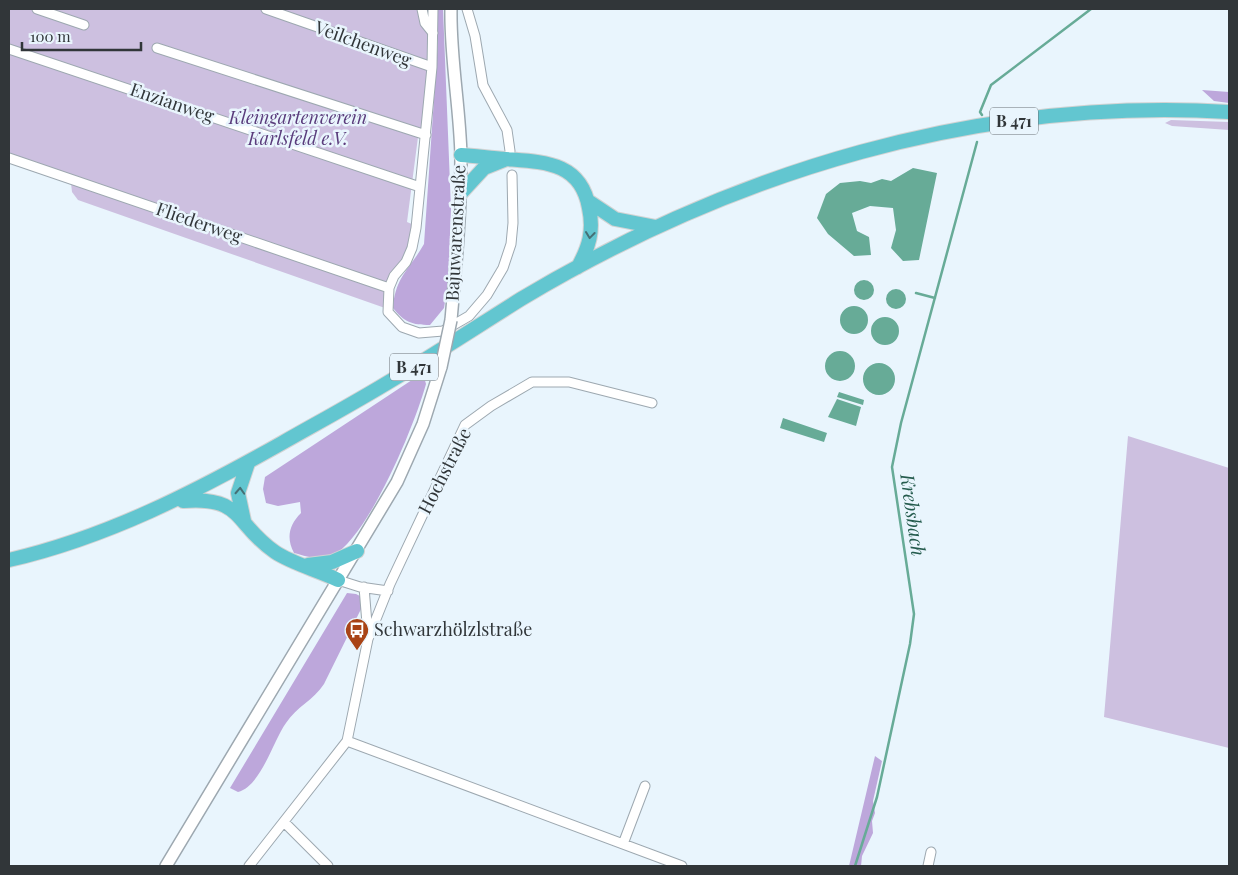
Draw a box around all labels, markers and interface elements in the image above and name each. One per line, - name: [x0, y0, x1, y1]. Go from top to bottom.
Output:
- street label: Veilchenweg: [311, 14, 415, 72]
- scale bar: [22, 20, 141, 52]
- text: 100 m: [30, 26, 71, 46]
- street label: Enzianweg: [127, 76, 218, 128]
- park label: Kleingartenverein Karlsfeld e.V.: [228, 105, 367, 150]
- road number: B 471: [990, 108, 1038, 134]
- street label: Bajuwarenstraße: [439, 164, 471, 302]
- street label: Fliederweg: [153, 196, 246, 248]
- one-way arrow: [585, 231, 596, 239]
- road number: B 471: [390, 354, 438, 381]
- street label: Hochstraße: [412, 423, 476, 518]
- water label: Krebsbach: [895, 471, 933, 558]
- one-way arrow: [234, 487, 245, 495]
- bus stop icon: Schwarzhölzlstraße: [344, 617, 370, 651]
- place label: Schwarzhölzlstraße: [374, 617, 532, 641]

